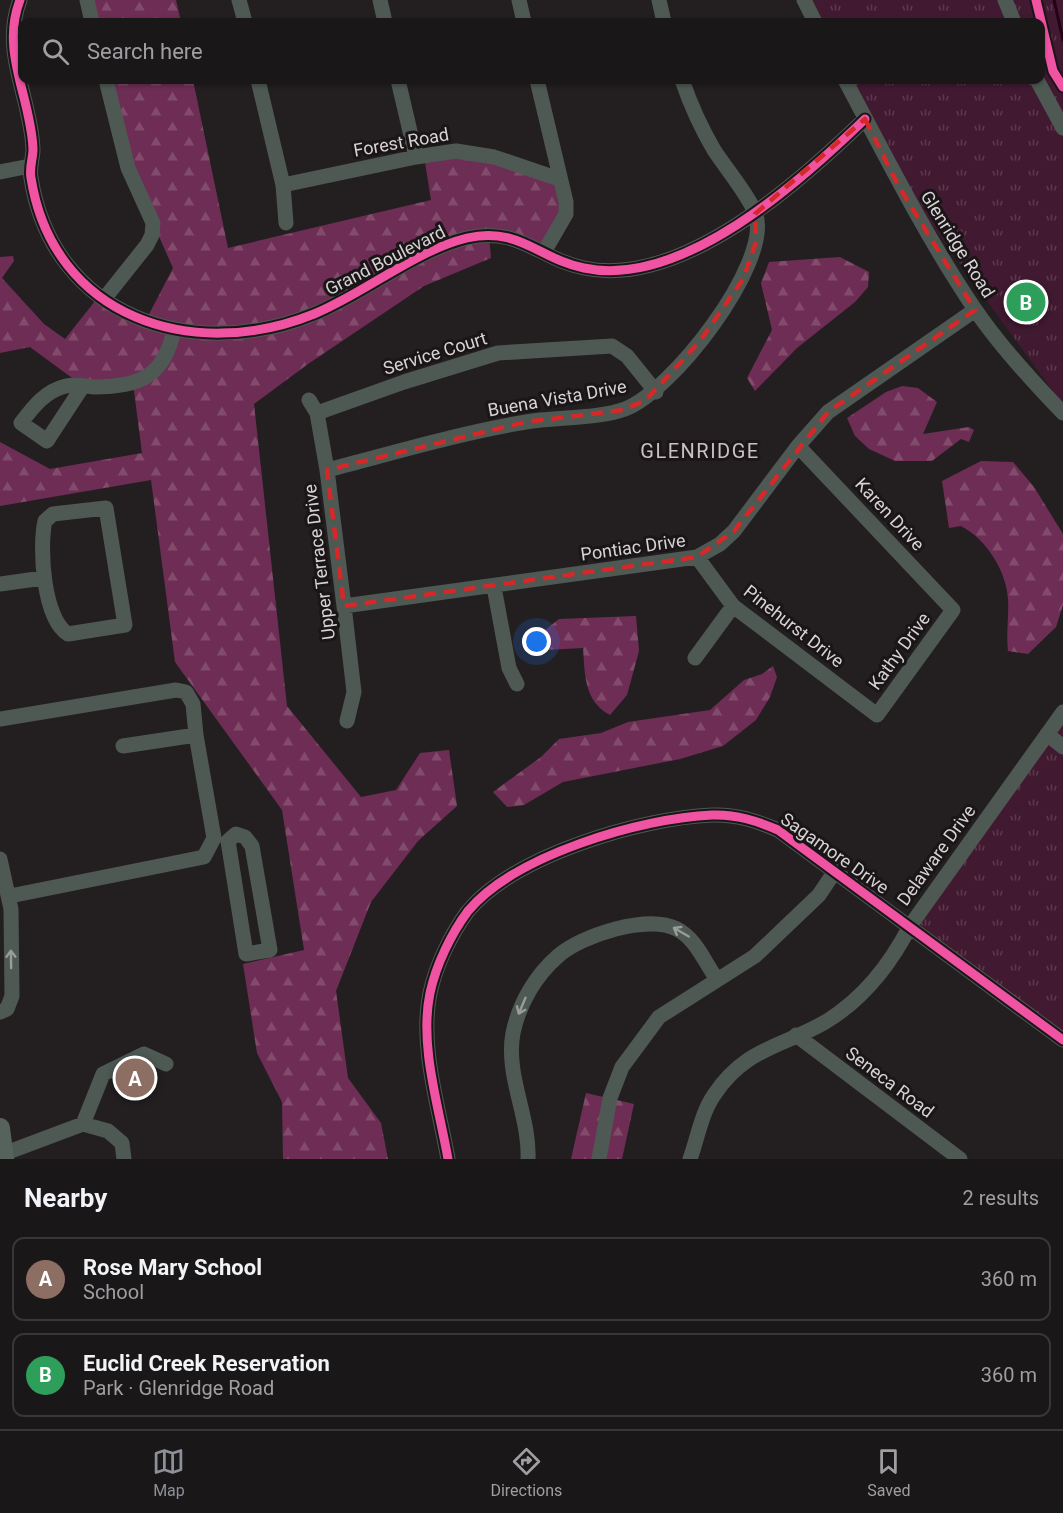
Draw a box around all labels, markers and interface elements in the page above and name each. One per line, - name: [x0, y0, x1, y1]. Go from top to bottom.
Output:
- search box: [18, 18, 1045, 84]
- icon: search: [39, 35, 72, 68]
- text: Search here: [87, 39, 203, 64]
- street label: Forest Road: [352, 123, 450, 161]
- street label: Glenridge Road: [917, 187, 999, 301]
- street label: Grand Boulevard: [321, 221, 449, 299]
- pin: B: [1006, 280, 1046, 324]
- street label: Service Court: [381, 327, 490, 379]
- street label: Buena Vista Drive: [486, 375, 628, 421]
- district label: GLENRIDGE: [640, 439, 760, 463]
- street label: Karen Drive: [851, 473, 929, 555]
- street label: Upper Terrace Drive: [299, 483, 339, 641]
- street label: Pontiac Drive: [579, 529, 687, 565]
- street label: Pinehurst Drive: [740, 580, 848, 672]
- street label: Kathy Drive: [864, 608, 934, 694]
- your location: [522, 627, 551, 656]
- street label: Delaware Drive: [892, 801, 980, 909]
- street label: Sagamore Drive: [777, 808, 893, 898]
- one-way arrow: [673, 926, 691, 937]
- one-way arrow: [6, 949, 17, 969]
- one-way arrow: [516, 996, 527, 1014]
- street label: Seneca Road: [842, 1042, 938, 1122]
- pin: A: [116, 1056, 154, 1100]
- text: Nearby: [24, 1183, 107, 1213]
- text: 2 results: [963, 1186, 1039, 1210]
- text: Rose Mary School: [83, 1255, 262, 1280]
- text: A: [39, 1267, 52, 1291]
- text: 360 m: [981, 1267, 1037, 1291]
- text: School: [83, 1280, 144, 1304]
- text: Euclid Creek Reservation: [83, 1351, 330, 1376]
- text: B: [39, 1363, 52, 1387]
- text: 360 m: [981, 1363, 1037, 1387]
- text: Park · Glenridge Road: [83, 1376, 274, 1400]
- tab: Map: [152, 1445, 185, 1500]
- tab: Directions: [490, 1445, 562, 1500]
- tab: Saved: [867, 1445, 911, 1500]

